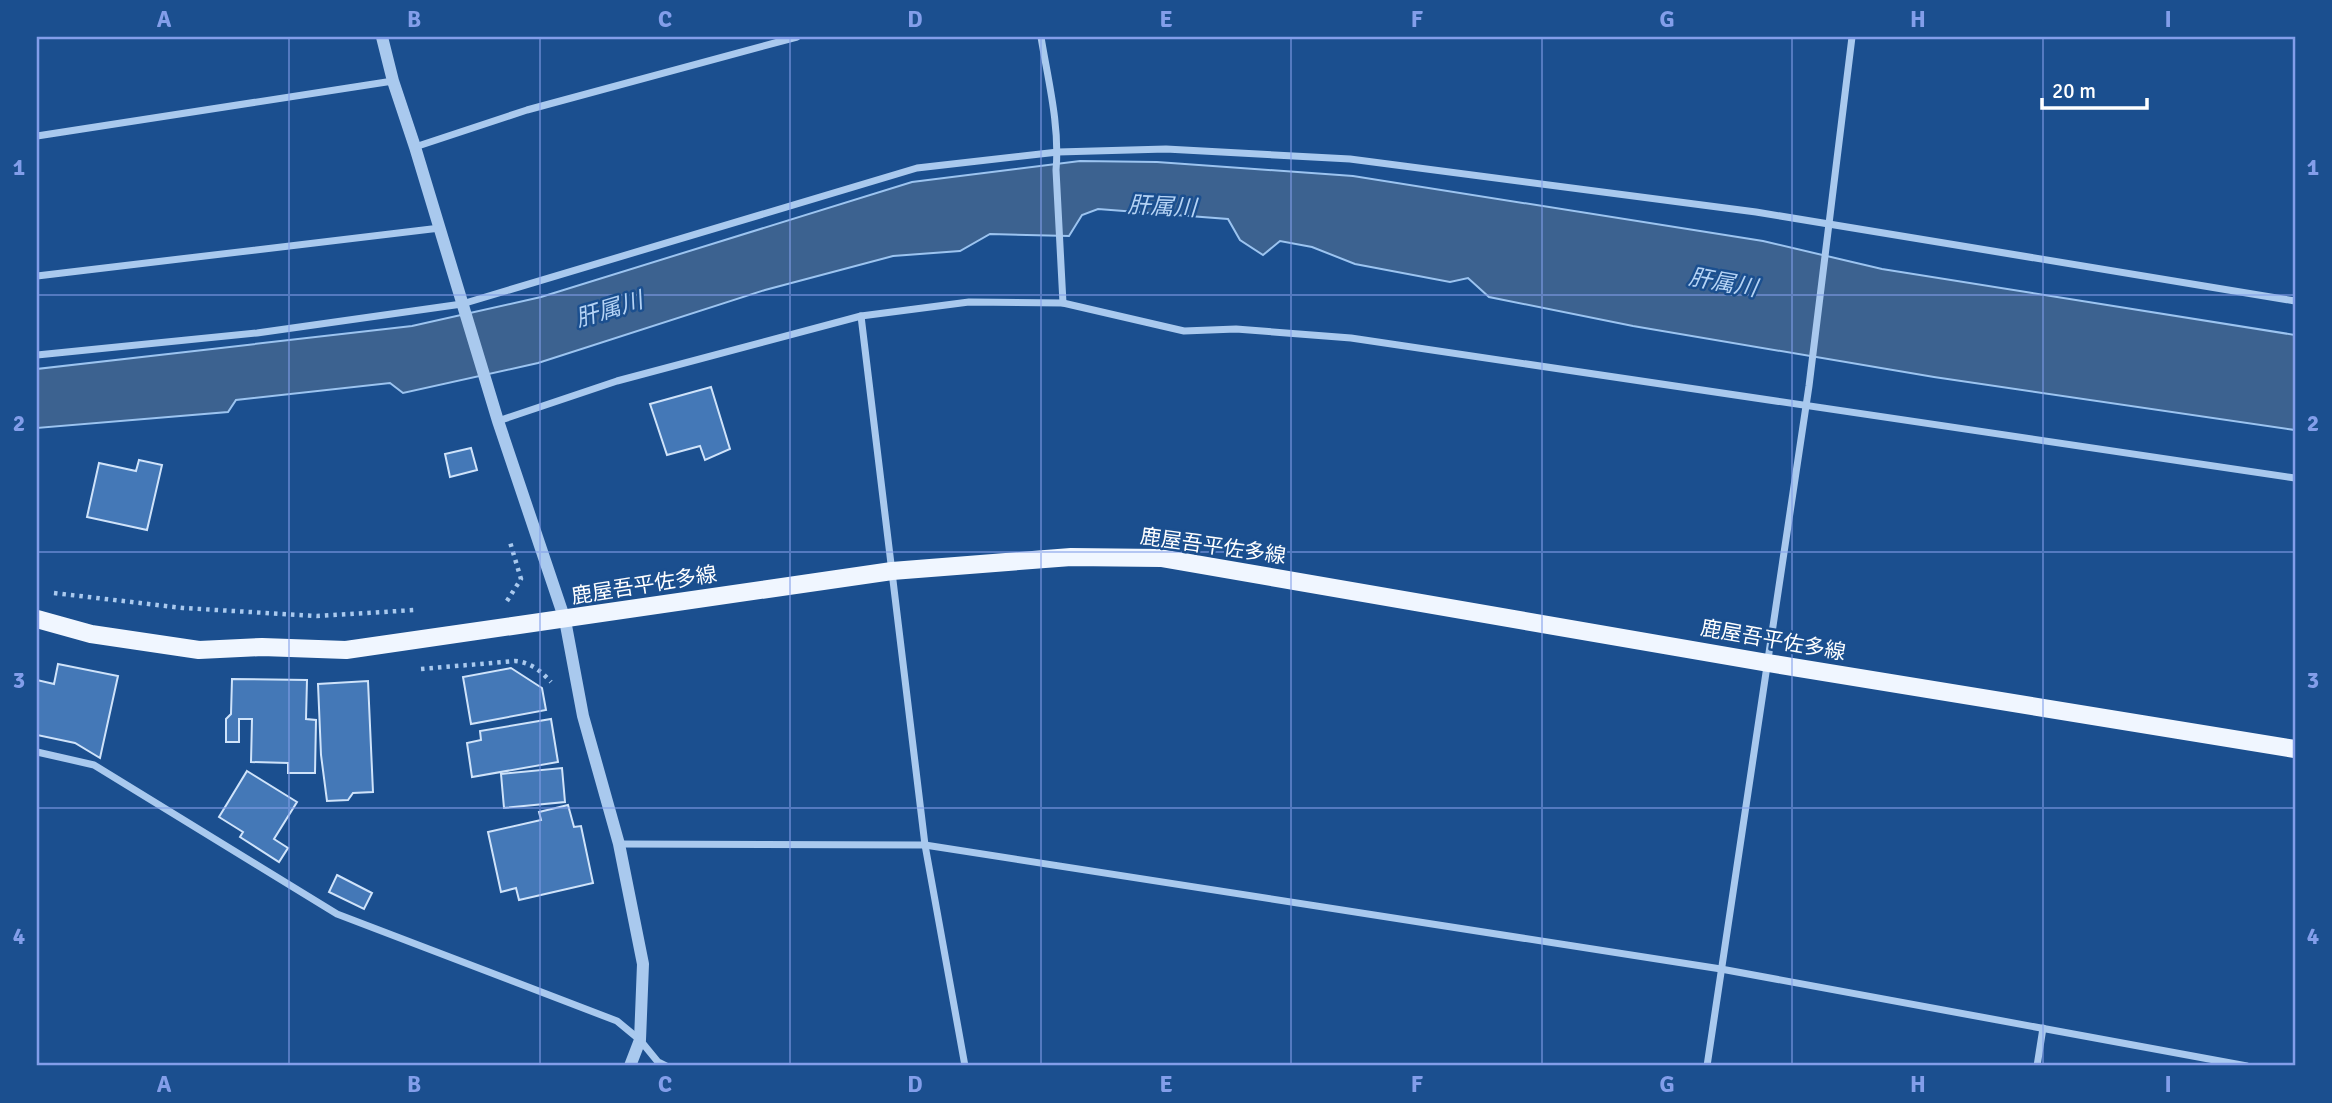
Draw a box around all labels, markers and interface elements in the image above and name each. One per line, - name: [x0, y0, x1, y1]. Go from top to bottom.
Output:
- text: A: [157, 5, 172, 34]
- text: B: [407, 5, 421, 34]
- text: C: [658, 5, 672, 34]
- text: D: [907, 5, 923, 34]
- text: E: [1159, 5, 1173, 34]
- text: F: [1411, 5, 1423, 34]
- text: G: [1659, 5, 1675, 34]
- text: H: [1910, 5, 1926, 34]
- text: I: [2164, 5, 2172, 34]
- scale bar: [2042, 66, 2146, 110]
- text: 20 m: [2052, 78, 2096, 104]
- text: 1: [13, 153, 25, 182]
- text: 1: [2307, 153, 2319, 182]
- water label: 肝属川: [1127, 190, 1200, 223]
- water label: 肝属川: [1686, 262, 1762, 303]
- water label: 肝属川: [572, 285, 649, 333]
- text: 2: [13, 409, 25, 438]
- text: 2: [2307, 409, 2319, 438]
- street label: 鹿屋吾平佐多線: [1138, 523, 1288, 569]
- street label: 鹿屋吾平佐多線: [569, 561, 719, 609]
- street label: 鹿屋吾平佐多線: [1698, 614, 1848, 666]
- text: 3: [13, 666, 25, 695]
- text: 3: [2307, 666, 2319, 695]
- text: 4: [13, 922, 25, 951]
- text: 4: [2307, 922, 2319, 951]
- text: A: [157, 1070, 172, 1099]
- text: B: [407, 1070, 421, 1099]
- text: C: [658, 1070, 672, 1099]
- text: D: [907, 1070, 923, 1099]
- text: E: [1159, 1070, 1173, 1099]
- text: F: [1411, 1070, 1423, 1099]
- text: G: [1659, 1070, 1675, 1099]
- text: H: [1910, 1070, 1926, 1099]
- text: I: [2164, 1070, 2172, 1099]

